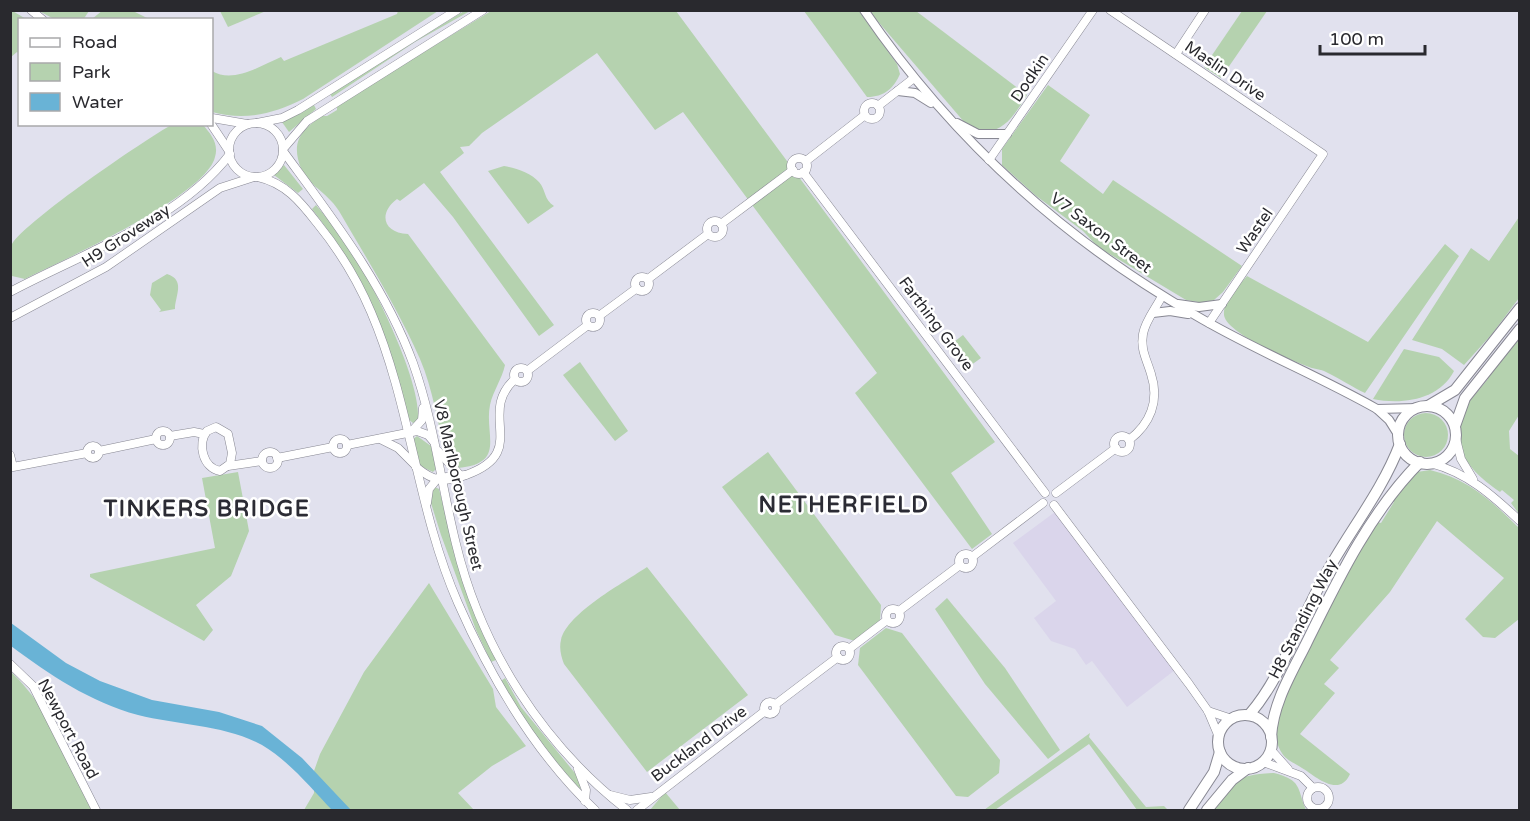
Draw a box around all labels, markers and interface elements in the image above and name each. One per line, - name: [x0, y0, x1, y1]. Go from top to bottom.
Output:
- legend: [18, 18, 213, 126]
- scale bar: [1320, 18, 1425, 56]
- text: 100 m: [1329, 28, 1384, 50]
- text: Road: [72, 31, 117, 53]
- street label: Maslin Drive: [1181, 37, 1269, 105]
- street label: Dodkin: [1007, 50, 1053, 106]
- text: Park: [72, 61, 111, 83]
- text: Water: [72, 91, 123, 113]
- street label: V7 Saxon Street: [1046, 188, 1156, 278]
- street label: H9 Groveway: [78, 200, 174, 272]
- street label: Wastel: [1232, 204, 1278, 258]
- street label: Farthing Grove: [894, 273, 978, 375]
- street label: V8 Marlborough Street: [429, 398, 487, 572]
- district label: NETHERFIELD: [759, 492, 929, 518]
- district label: TINKERS BRIDGE: [103, 496, 310, 522]
- street label: H8 Standing Way: [1264, 555, 1342, 682]
- street label: Newport Road: [33, 675, 103, 783]
- street label: Buckland Drive: [647, 702, 751, 786]

